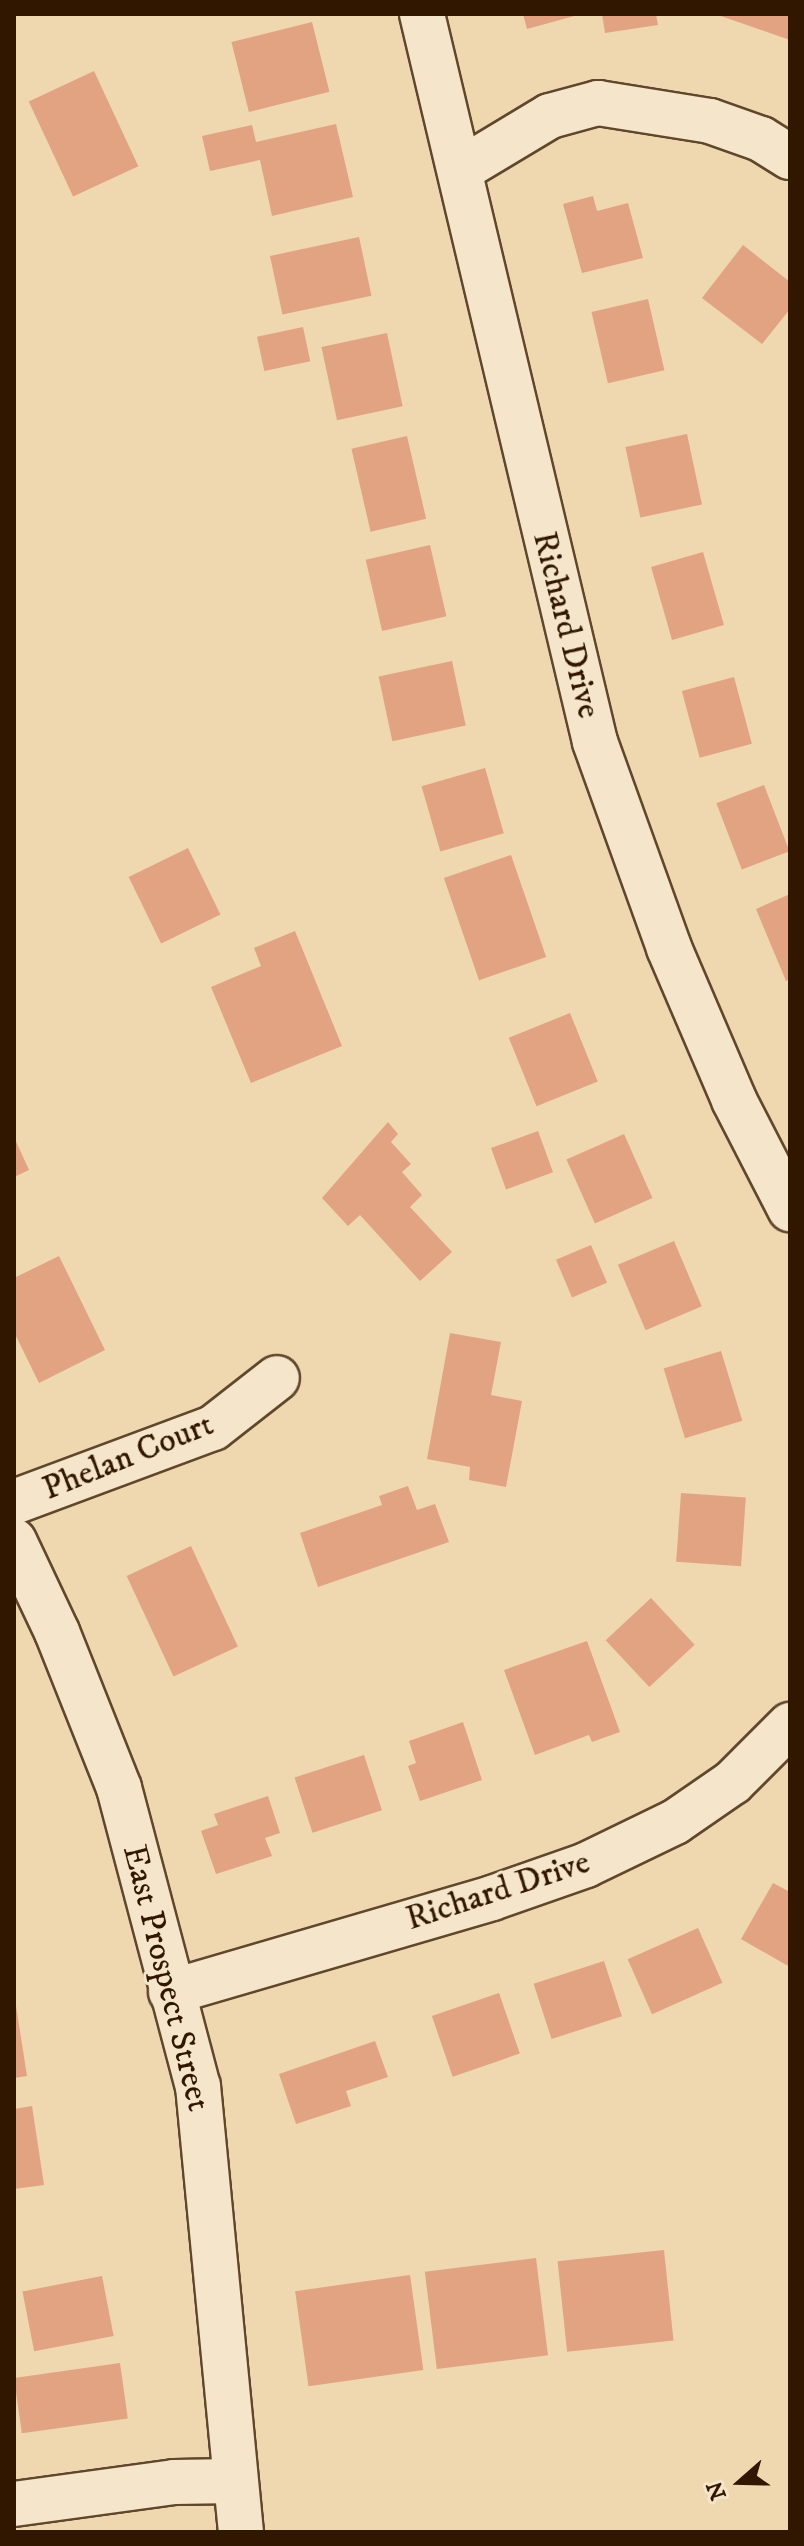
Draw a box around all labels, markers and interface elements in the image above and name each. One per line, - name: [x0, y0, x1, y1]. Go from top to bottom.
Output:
- street label: Richard Drive: [523, 528, 609, 722]
- street label: Phelan Court: [37, 1404, 219, 1510]
- street label: East Prospect Street: [113, 1841, 219, 2115]
- street label: Richard Drive: [401, 1842, 595, 1940]
- north arrow: [700, 2442, 780, 2522]
- text: N: [701, 2477, 733, 2503]

